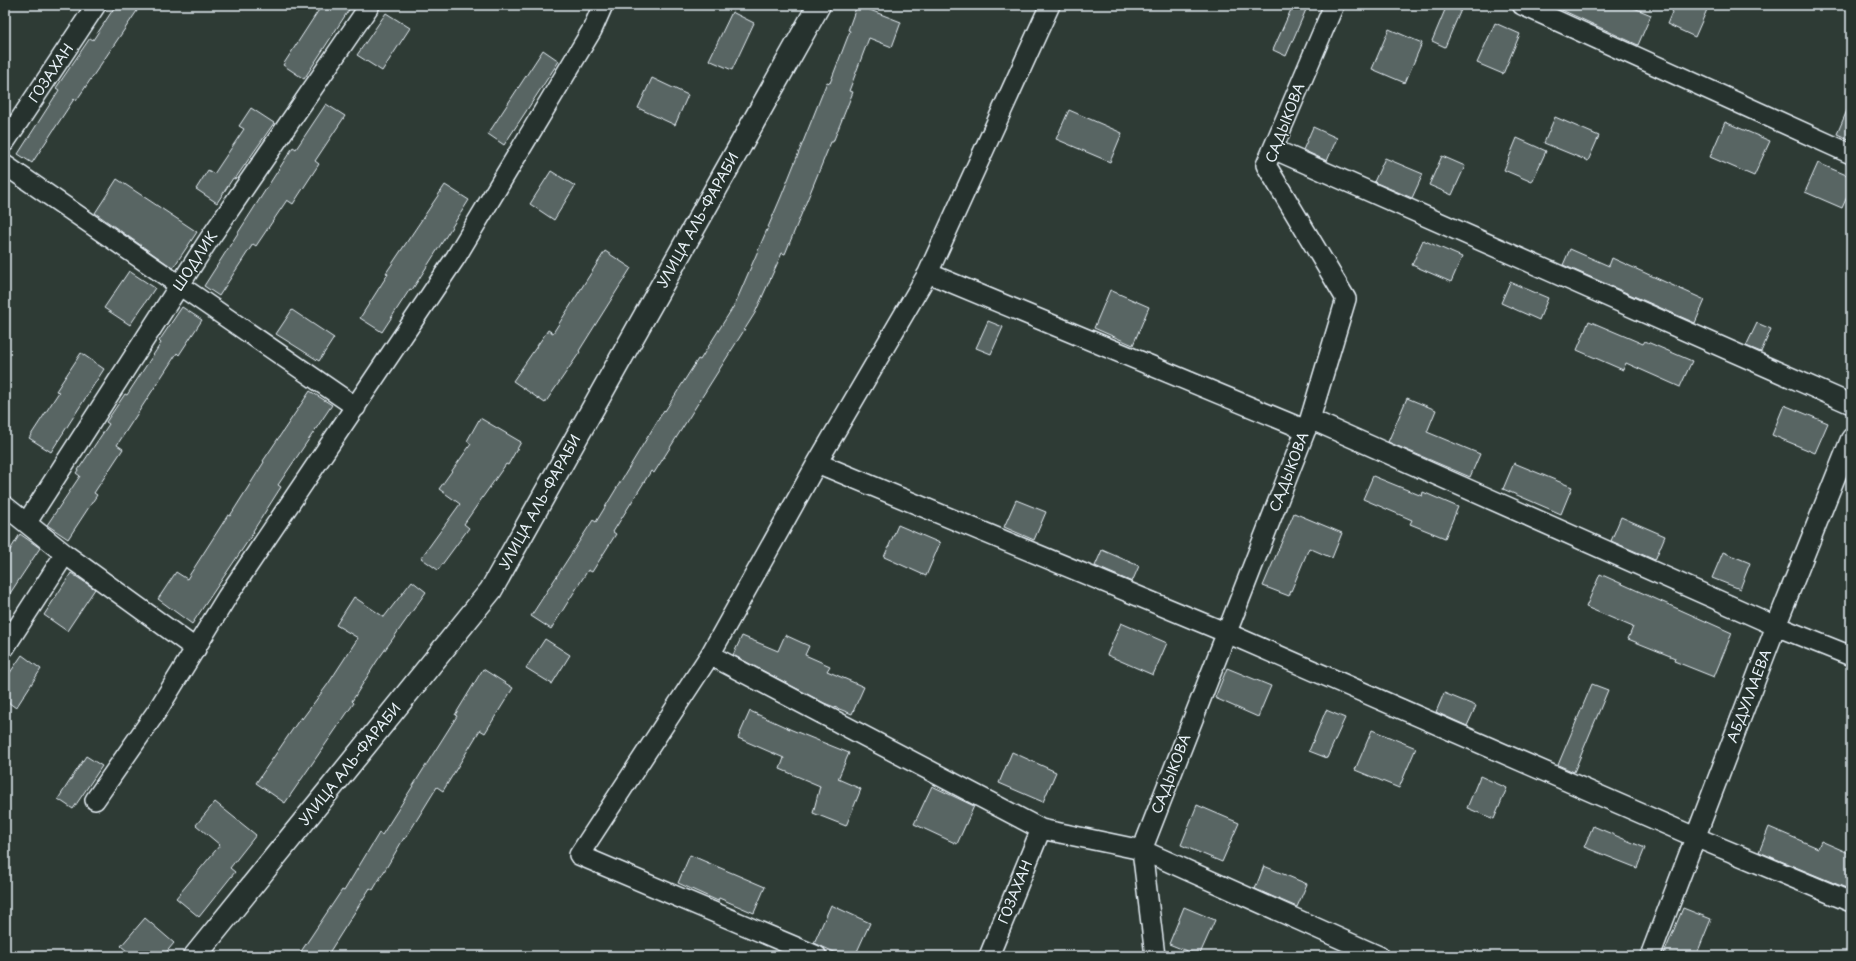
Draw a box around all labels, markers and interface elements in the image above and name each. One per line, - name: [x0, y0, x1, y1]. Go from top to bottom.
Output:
- street label: ГОЗАХАН: [23, 39, 78, 106]
- street label: САДЫКОВА: [1260, 80, 1309, 166]
- street label: УЛИЦА АЛЬ-ФАРАБИ: [652, 148, 744, 291]
- street label: ШОДЛИК: [167, 226, 222, 295]
- street label: САДЫКОВА: [1264, 429, 1313, 515]
- street label: УЛИЦА АЛЬ-ФАРАБИ: [494, 430, 586, 573]
- street label: АБДУЛЛАЕВА: [1721, 646, 1776, 746]
- street label: УЛИЦА АЛЬ-ФАРАБИ: [294, 698, 406, 829]
- street label: САДЫКОВА: [1146, 731, 1195, 817]
- street label: ГОЗАХАН: [992, 857, 1037, 927]

